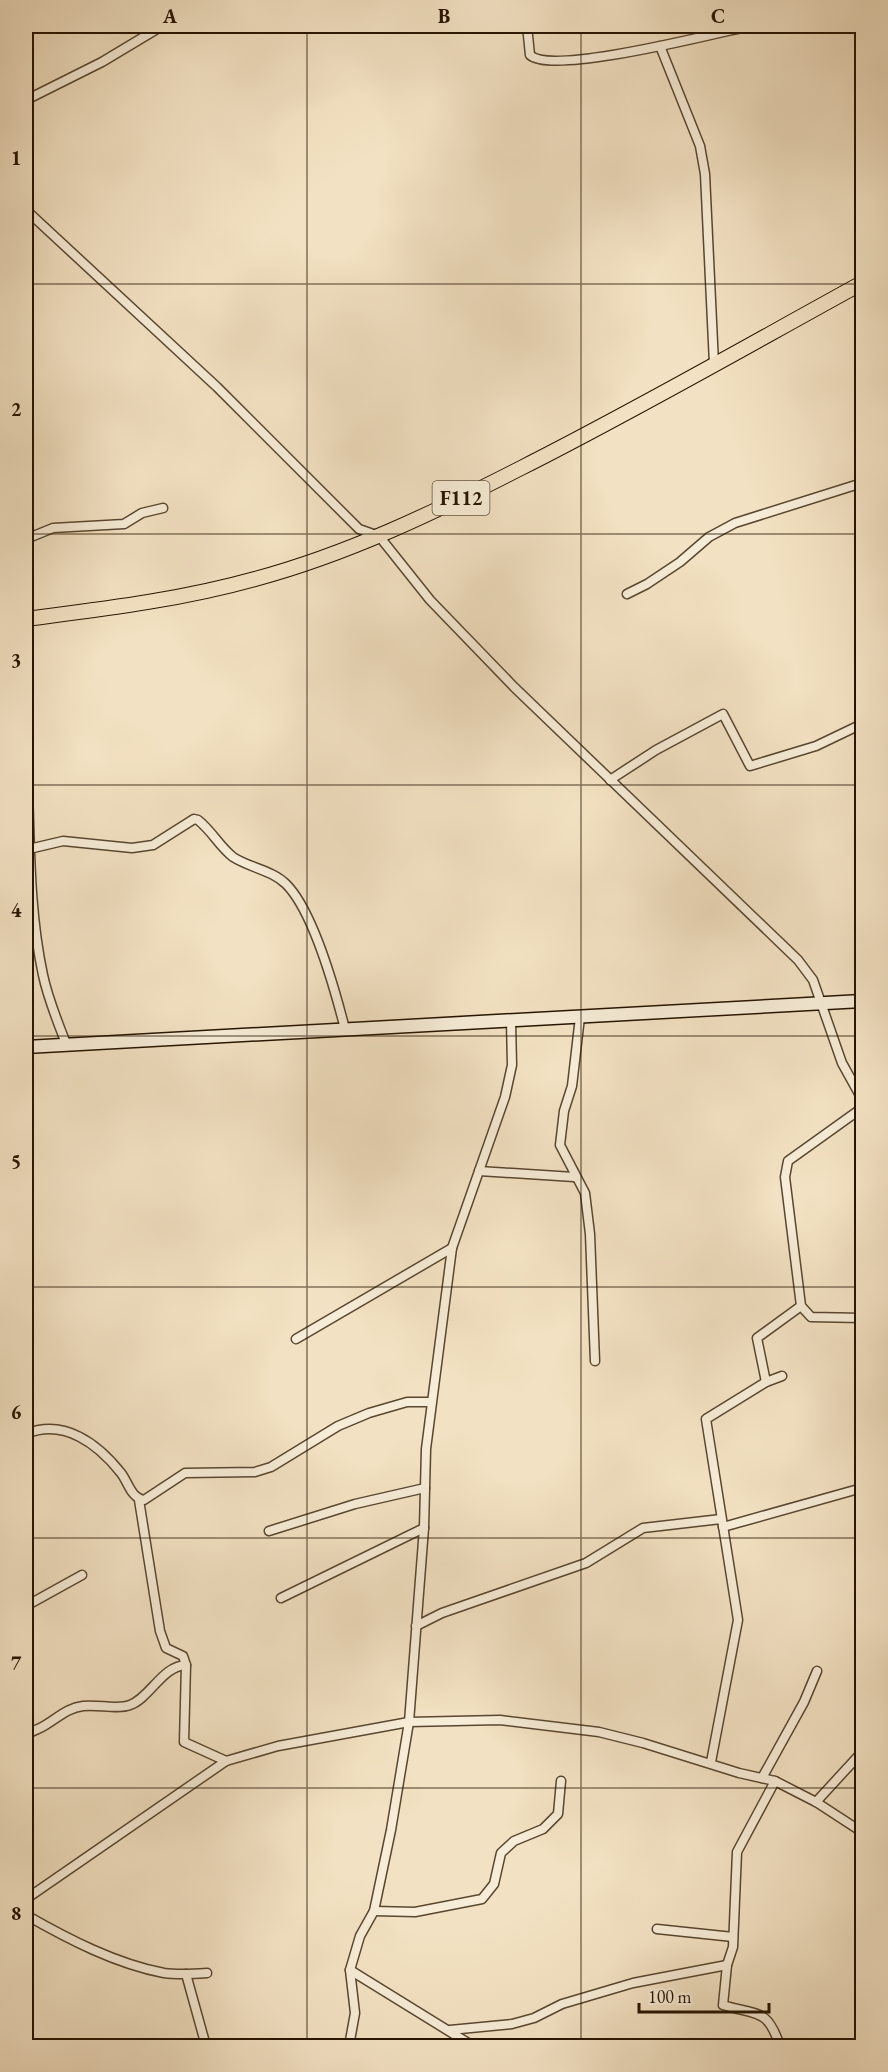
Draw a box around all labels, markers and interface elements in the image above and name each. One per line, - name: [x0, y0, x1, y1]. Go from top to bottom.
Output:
- text: A: [162, 3, 178, 29]
- text: B: [438, 3, 450, 29]
- text: C: [711, 3, 725, 29]
- text: 1: [11, 145, 21, 171]
- text: 2: [11, 396, 22, 422]
- road number: F112: [432, 481, 490, 515]
- text: 3: [11, 647, 21, 673]
- text: 4: [11, 897, 22, 923]
- text: 5: [11, 1148, 21, 1174]
- text: 6: [11, 1399, 22, 1425]
- text: 7: [11, 1650, 22, 1676]
- text: 8: [11, 1900, 21, 1926]
- scale bar: [639, 1976, 770, 2014]
- text: 100 m: [648, 1985, 692, 2008]

